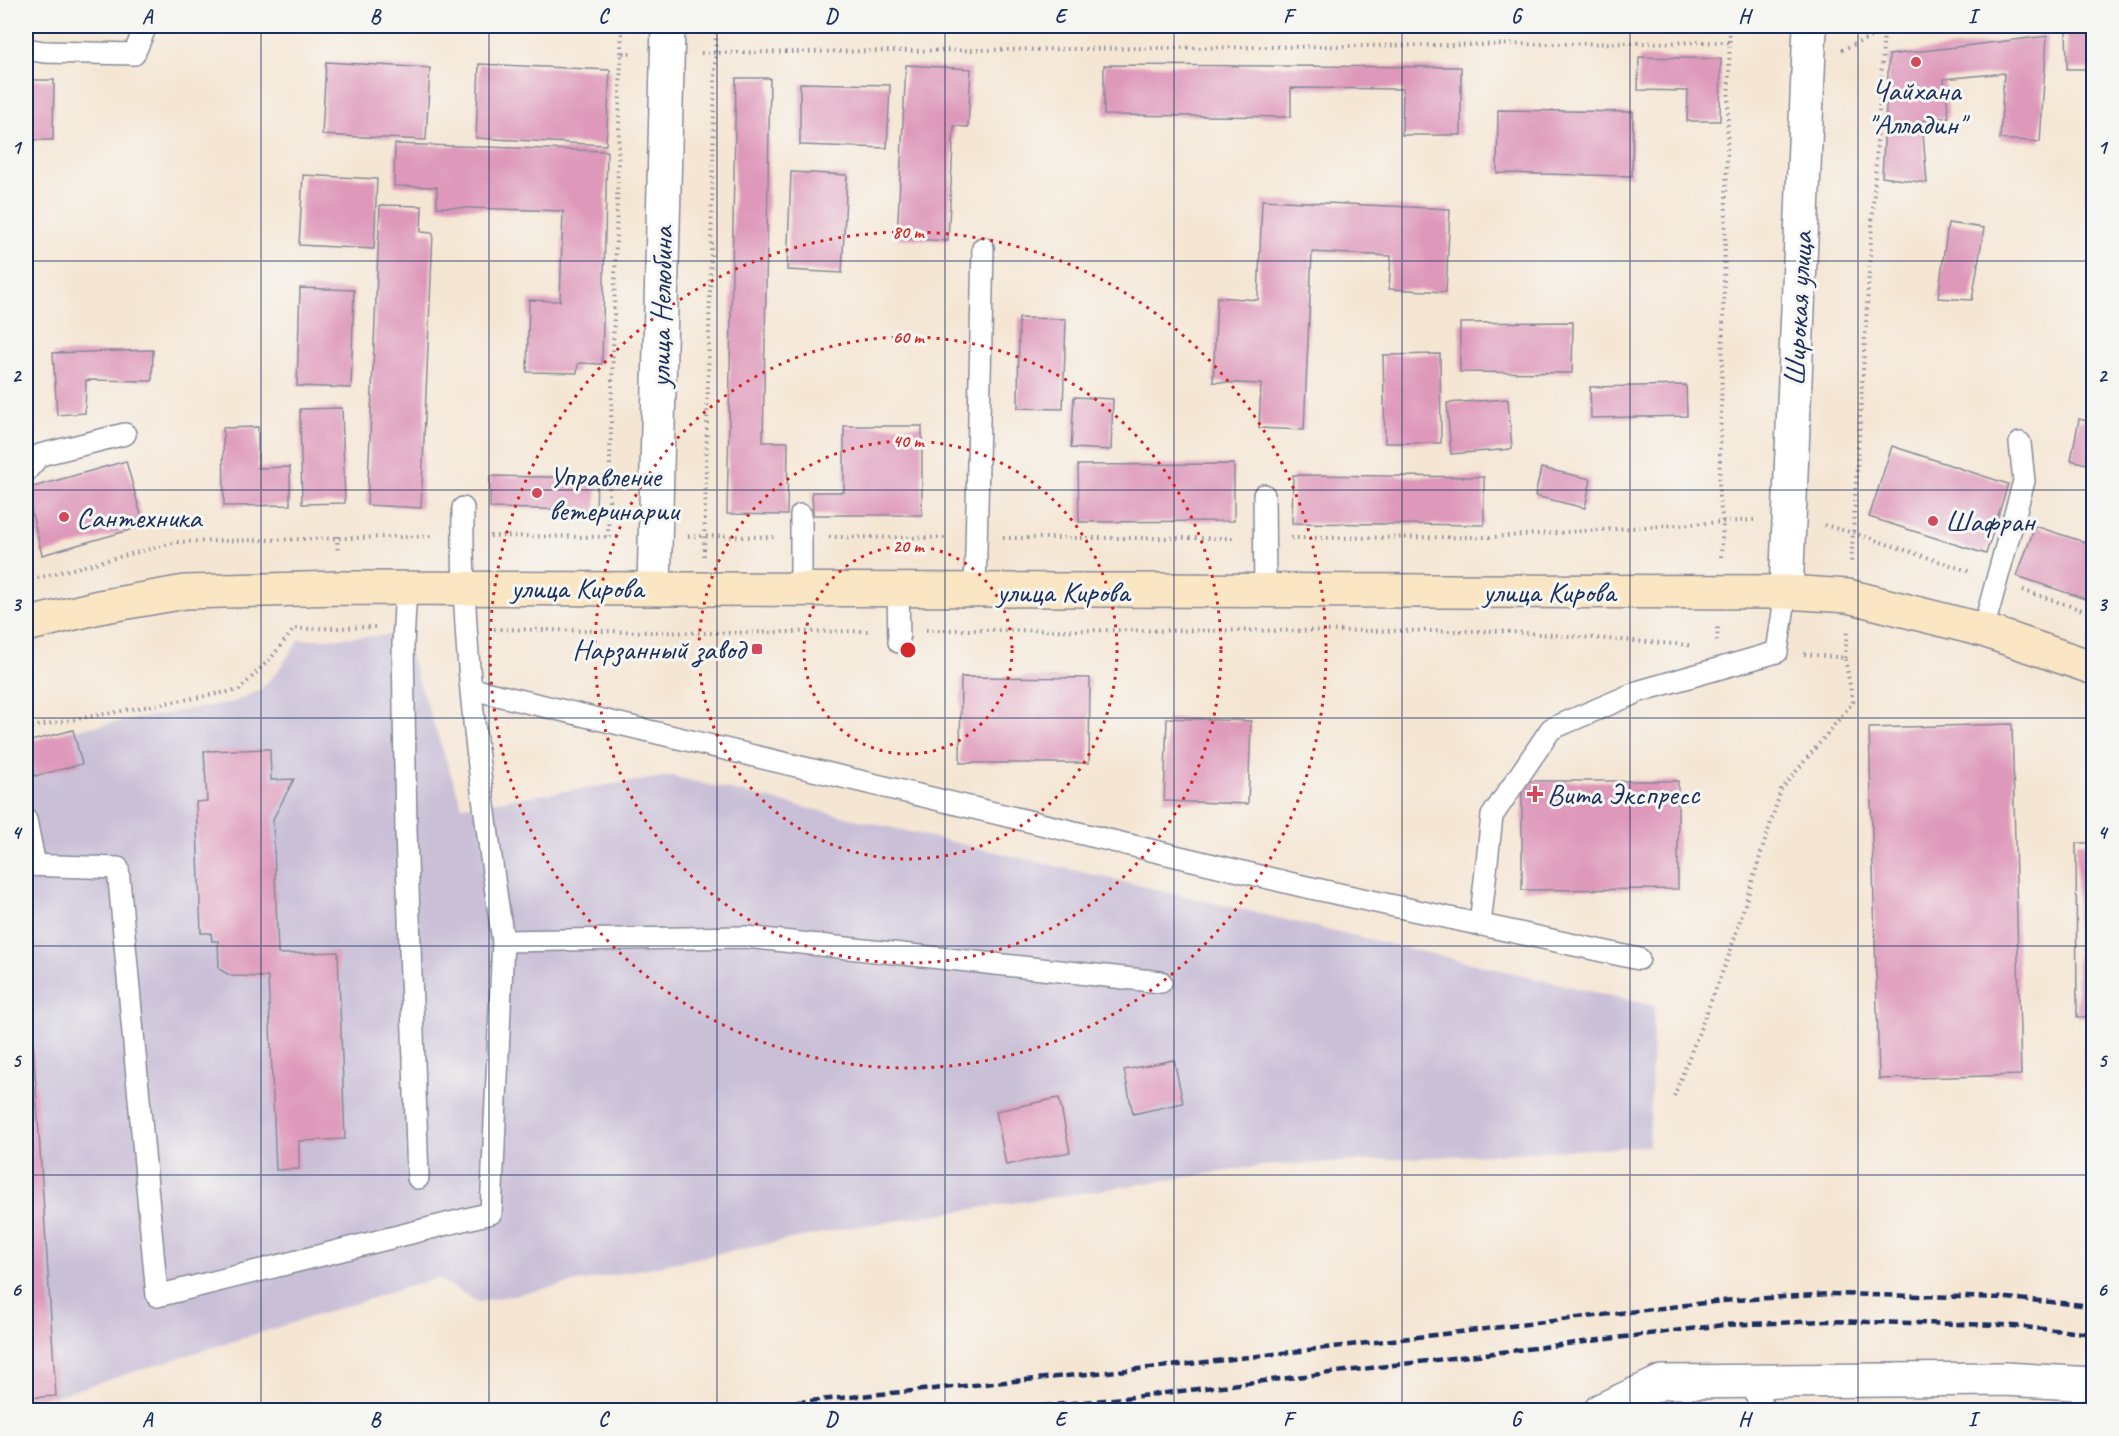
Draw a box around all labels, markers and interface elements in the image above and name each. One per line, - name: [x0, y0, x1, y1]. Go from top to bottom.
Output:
- text: A: [142, 4, 154, 29]
- text: B: [370, 4, 382, 29]
- text: C: [598, 4, 610, 29]
- text: D: [825, 4, 839, 29]
- text: E: [1055, 4, 1069, 29]
- text: F: [1283, 4, 1297, 29]
- text: G: [1511, 4, 1524, 29]
- text: H: [1738, 4, 1753, 29]
- text: I: [1968, 4, 1981, 29]
- marker: Чайхана "Алладин": [1909, 55, 1923, 69]
- place label: Чайхана "Алладин": [1867, 71, 1971, 143]
- text: 1: [12, 135, 23, 160]
- text: 1: [2098, 135, 2109, 160]
- text: 80 m: [893, 221, 925, 243]
- street label: улица Нелюбина: [641, 224, 681, 390]
- street label: Широкая улица: [1775, 229, 1821, 387]
- text: 60 m: [892, 326, 925, 348]
- text: 2: [12, 363, 23, 388]
- text: 2: [2098, 363, 2109, 388]
- text: 40 m: [893, 430, 925, 452]
- place label: Управление ветеринарии: [549, 457, 681, 529]
- marker: Управление ветеринарии: [530, 486, 544, 500]
- place label: Сантехника: [76, 498, 203, 536]
- place label: Шафран: [1945, 502, 2037, 540]
- marker: Сантехника: [57, 510, 71, 524]
- marker: Шафран: [1926, 514, 1940, 528]
- text: 20 m: [893, 535, 925, 557]
- street label: улица Кирова: [509, 569, 646, 607]
- street label: улица Кирова: [995, 573, 1132, 611]
- street label: улица Кирова: [1481, 573, 1618, 611]
- text: 3: [12, 592, 23, 617]
- text: 3: [2098, 592, 2109, 617]
- place label: Нарзанный завод: [572, 630, 748, 668]
- centre of rings: [898, 640, 918, 660]
- marker: Нарзанный завод: [750, 642, 764, 656]
- place label: Вита Экспресс: [1547, 775, 1701, 813]
- marker: Вита Экспресс: [1528, 787, 1542, 801]
- text: 4: [12, 820, 24, 845]
- text: 4: [2098, 820, 2110, 845]
- text: 5: [12, 1048, 23, 1073]
- text: 5: [2098, 1048, 2109, 1073]
- text: 6: [11, 1277, 22, 1302]
- text: 6: [2097, 1277, 2108, 1302]
- text: A: [142, 1407, 154, 1432]
- text: B: [370, 1407, 382, 1432]
- text: C: [598, 1407, 610, 1432]
- text: D: [825, 1407, 839, 1432]
- text: E: [1055, 1407, 1069, 1432]
- text: F: [1283, 1407, 1297, 1432]
- text: G: [1511, 1407, 1524, 1432]
- text: H: [1738, 1407, 1753, 1432]
- text: I: [1968, 1407, 1981, 1432]

